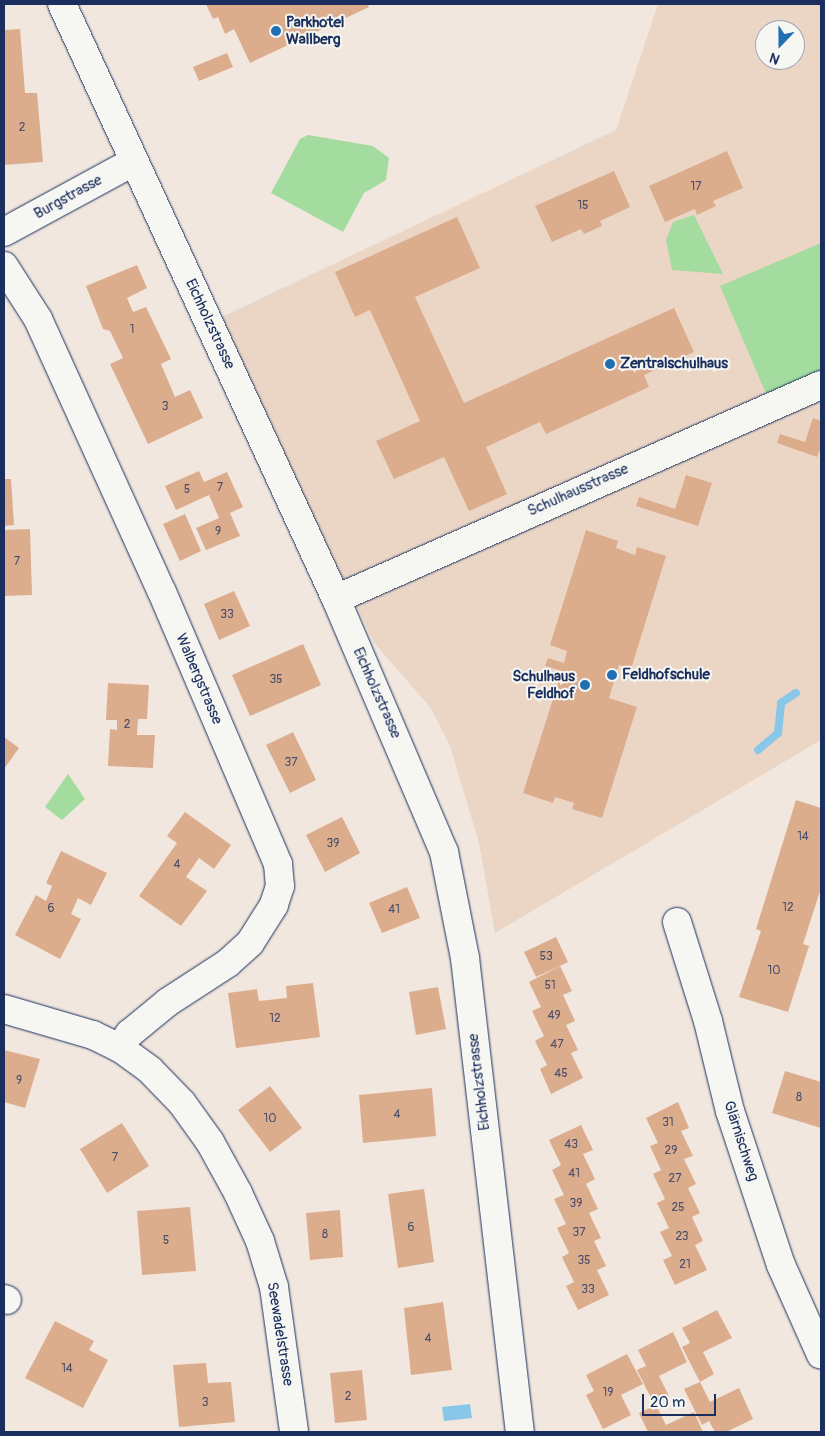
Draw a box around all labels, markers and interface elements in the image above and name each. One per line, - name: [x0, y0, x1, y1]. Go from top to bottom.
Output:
- place label: Parkhotel Wallberg: [286, 13, 344, 48]
- north arrow: [755, 20, 805, 70]
- marker: Parkhotel Wallberg: [270, 25, 282, 37]
- text: N: [767, 49, 782, 68]
- house number: 2: [19, 121, 25, 135]
- street label: Burgstrasse: [31, 171, 105, 223]
- house number: 17: [690, 180, 702, 194]
- house number: 15: [577, 199, 589, 213]
- street label: Eichholzstrasse: [181, 276, 239, 372]
- house number: 1: [130, 323, 134, 337]
- place label: Zentralschulhaus: [620, 355, 728, 373]
- marker: Zentralschulhaus: [604, 358, 616, 370]
- house number: 3: [162, 400, 168, 414]
- street label: Schulhausstrasse: [525, 460, 631, 520]
- house number: 7: [217, 481, 223, 495]
- house number: 5: [184, 483, 190, 497]
- house number: 9: [215, 525, 221, 539]
- house number: 7: [14, 555, 20, 569]
- house number: 33: [220, 608, 234, 622]
- street label: Walbergstrasse: [172, 631, 226, 727]
- street label: Eichholzstrasse: [349, 645, 405, 741]
- place label: Feldhofschule: [622, 666, 710, 684]
- place label: Schulhaus Feldhof: [513, 667, 575, 702]
- marker: Feldhofschule: [606, 669, 618, 681]
- house number: 35: [269, 673, 283, 687]
- marker: Schulhaus Feldhof: [579, 679, 591, 691]
- house number: 2: [124, 718, 130, 732]
- house number: 37: [284, 756, 298, 770]
- house number: 14: [797, 830, 809, 844]
- house number: 39: [327, 837, 339, 851]
- house number: 4: [174, 858, 180, 872]
- house number: 12: [782, 901, 794, 915]
- house number: 6: [48, 902, 54, 916]
- house number: 41: [388, 903, 400, 917]
- house number: 53: [539, 950, 553, 964]
- house number: 10: [768, 964, 780, 978]
- house number: 51: [544, 979, 556, 993]
- house number: 49: [547, 1009, 561, 1023]
- house number: 12: [269, 1012, 281, 1026]
- street label: Eichholzstrasse: [464, 1033, 494, 1131]
- house number: 47: [550, 1038, 564, 1052]
- house number: 45: [554, 1067, 568, 1081]
- house number: 9: [16, 1074, 22, 1088]
- house number: 8: [796, 1091, 802, 1105]
- street label: Glärnischweg: [720, 1099, 762, 1183]
- house number: 4: [394, 1108, 400, 1122]
- house number: 10: [264, 1112, 276, 1126]
- house number: 31: [662, 1116, 674, 1130]
- house number: 43: [564, 1138, 578, 1152]
- house number: 29: [665, 1144, 677, 1158]
- house number: 7: [112, 1151, 118, 1165]
- house number: 41: [568, 1167, 580, 1181]
- house number: 27: [668, 1172, 682, 1186]
- house number: 39: [570, 1197, 582, 1211]
- house number: 25: [671, 1201, 685, 1215]
- house number: 6: [408, 1221, 414, 1235]
- house number: 37: [572, 1226, 586, 1240]
- house number: 8: [322, 1228, 328, 1242]
- house number: 23: [675, 1230, 689, 1244]
- house number: 5: [163, 1234, 169, 1248]
- house number: 35: [577, 1254, 591, 1268]
- house number: 21: [679, 1258, 691, 1272]
- street label: Seewadelstrasse: [263, 1281, 297, 1387]
- house number: 33: [581, 1283, 595, 1297]
- house number: 4: [425, 1332, 431, 1346]
- house number: 14: [61, 1362, 73, 1376]
- scale bar: [645, 1384, 719, 1416]
- house number: 19: [603, 1386, 613, 1400]
- house number: 2: [345, 1390, 351, 1404]
- text: 20 m: [650, 1393, 685, 1412]
- house number: 3: [202, 1396, 208, 1410]

